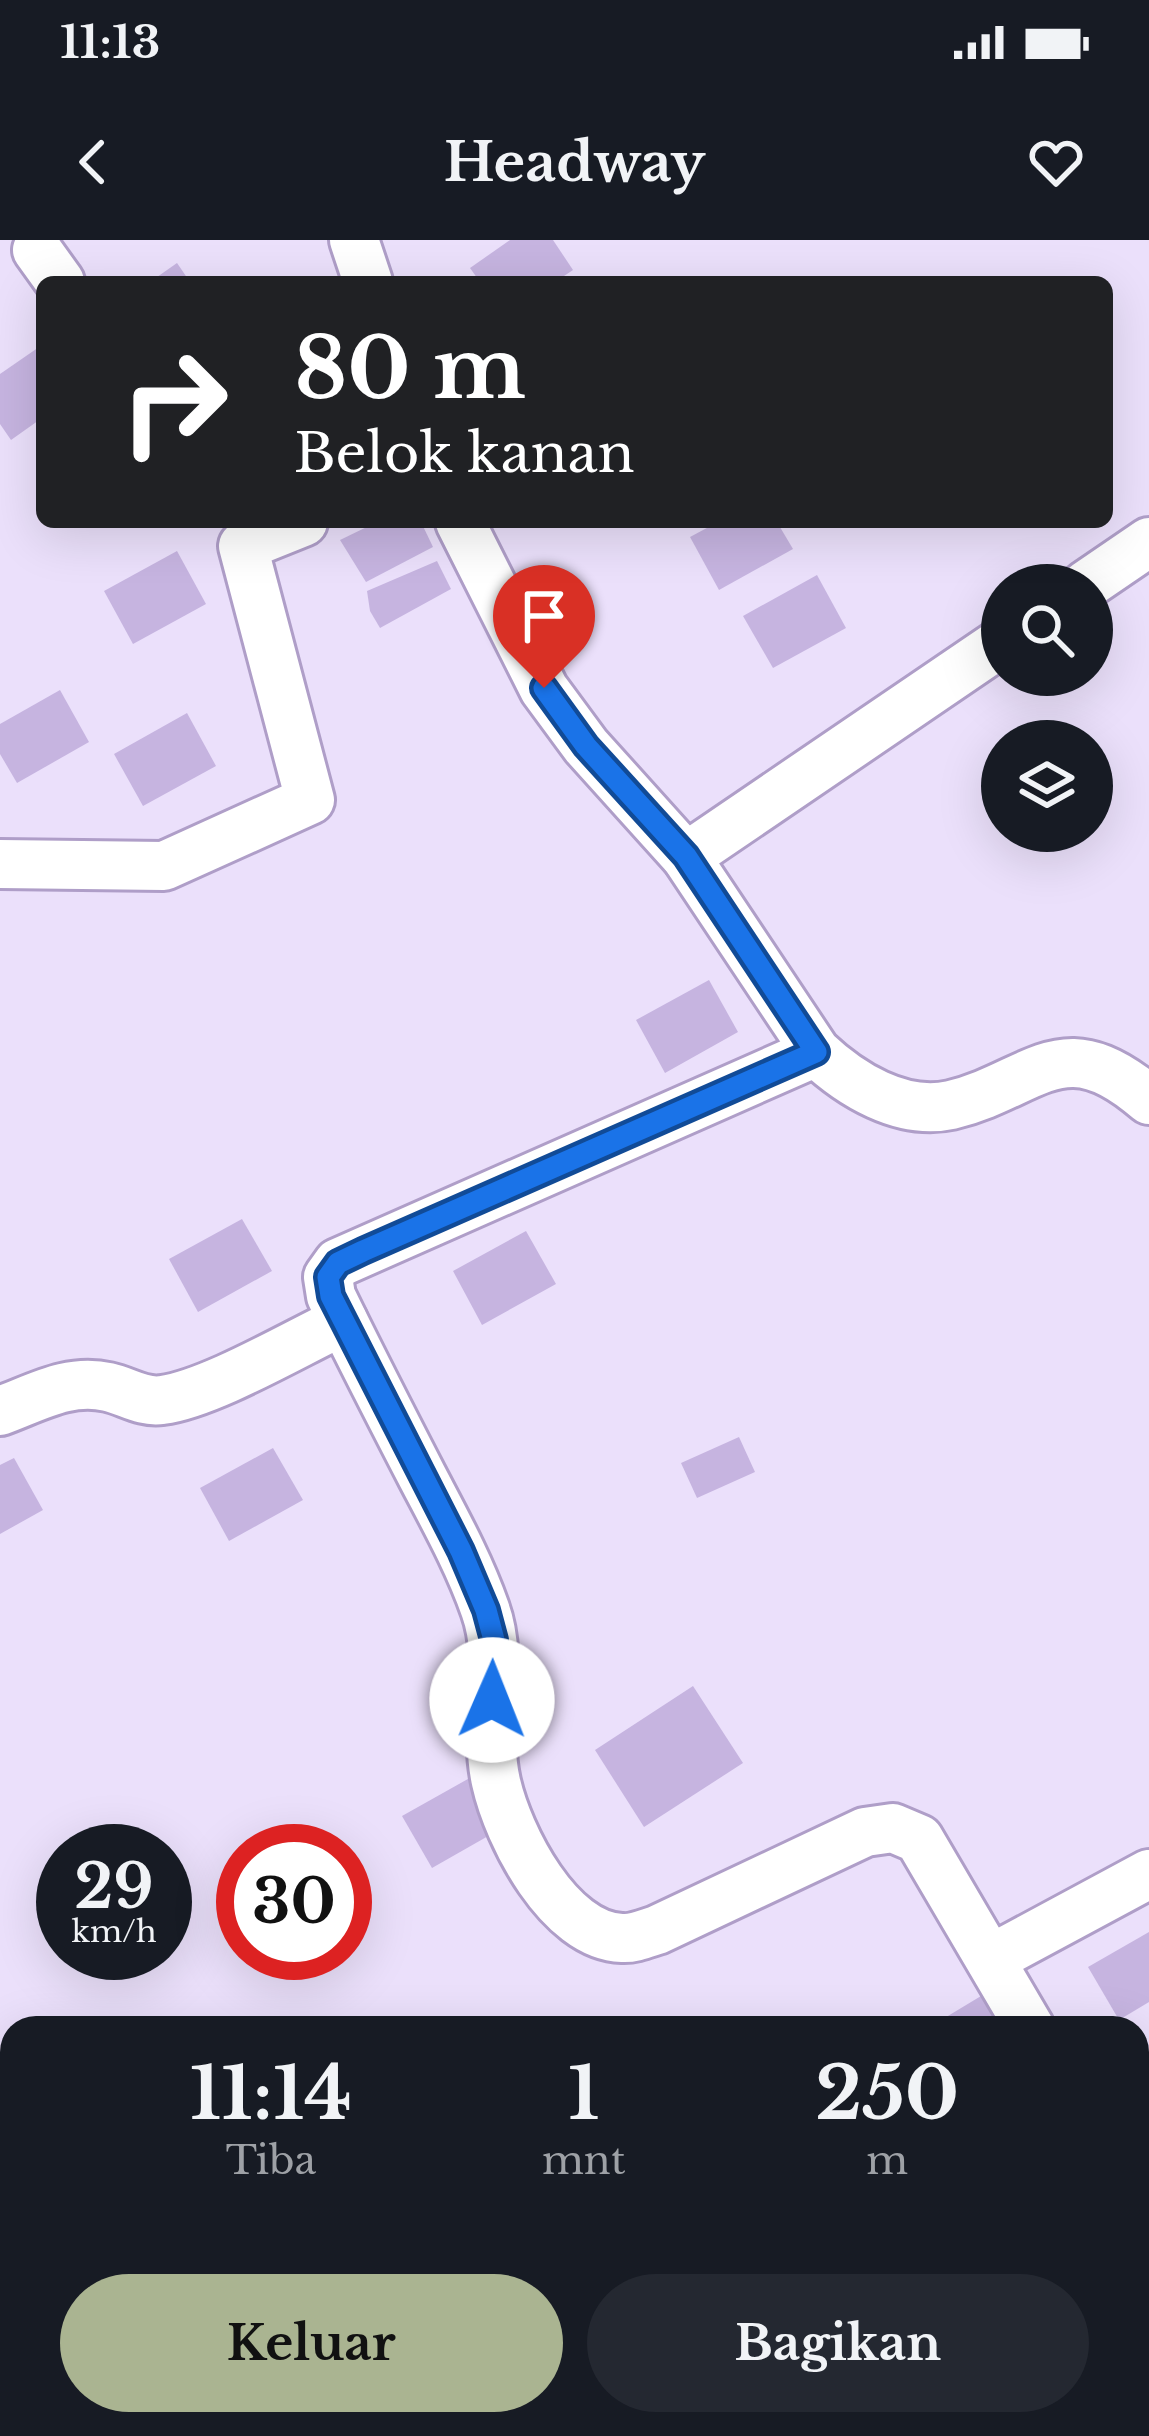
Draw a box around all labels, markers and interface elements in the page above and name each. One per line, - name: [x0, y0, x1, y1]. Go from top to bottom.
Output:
- text: 11:13: [60, 14, 160, 70]
- icon: back: [60, 129, 126, 195]
- text: Headway: [444, 129, 705, 196]
- icon: heart: [1023, 129, 1089, 195]
- text: 80 m: [294, 317, 526, 421]
- icon: right: [96, 324, 252, 480]
- text: Belok kanan: [294, 420, 635, 487]
- map controls: [981, 564, 1113, 852]
- button: search: [981, 564, 1113, 696]
- pin: [493, 565, 595, 688]
- icon: arrive: [511, 583, 577, 649]
- button: layers: [981, 720, 1113, 852]
- position arrow: [429, 1637, 555, 1763]
- speed limit sign: 30: [216, 1824, 372, 1980]
- text: 29: [74, 1850, 154, 1924]
- text: km/h: [71, 1913, 157, 1950]
- text: 11:14: [190, 2049, 352, 2138]
- text: 1: [568, 2049, 599, 2138]
- text: 250: [815, 2049, 959, 2138]
- text: Tiba: [226, 2136, 316, 2185]
- text: mnt: [542, 2136, 625, 2185]
- text: m: [866, 2136, 908, 2185]
- button: Keluar: [60, 2274, 563, 2412]
- button: Bagikan: [587, 2274, 1089, 2412]

